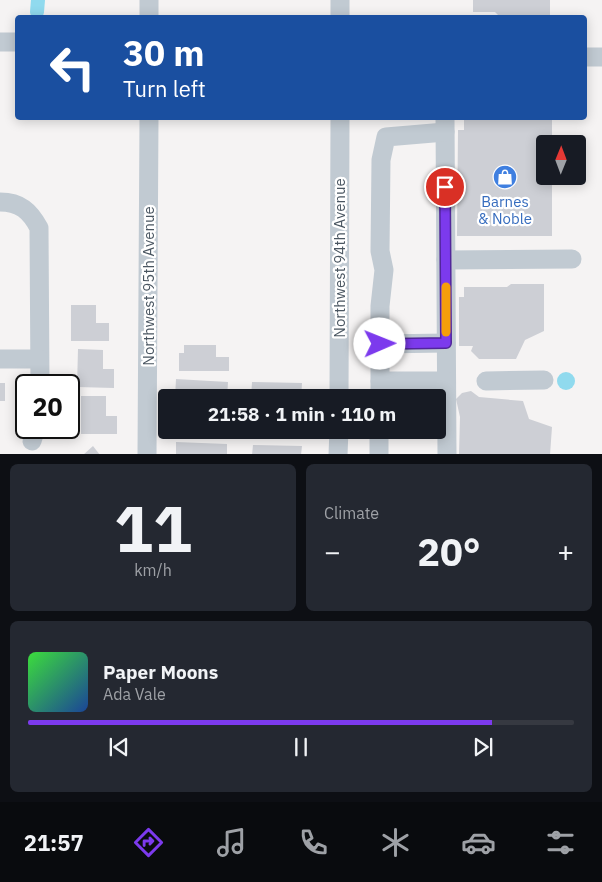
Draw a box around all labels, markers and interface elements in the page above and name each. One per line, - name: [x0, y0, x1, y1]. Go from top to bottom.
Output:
- text: 30 m: [123, 30, 205, 76]
- icon: left: [40, 35, 105, 100]
- text: Turn left: [123, 74, 206, 103]
- north arrow: [536, 135, 586, 185]
- map controls: [536, 135, 586, 185]
- shop icon: Barnes & Noble: [492, 164, 518, 190]
- pin: [424, 166, 466, 208]
- icon: arrive: [431, 173, 459, 201]
- street label: Northwest 94th Avenue: [330, 178, 349, 338]
- place label: Barnes & Noble: [478, 192, 532, 228]
- street label: Northwest 95th Avenue: [139, 206, 158, 366]
- position arrow: [353, 317, 405, 369]
- speed limit sign: 20: [15, 374, 80, 439]
- text: 21:58 · 1 min · 110 m: [208, 402, 396, 426]
- text: 11: [114, 485, 192, 570]
- text: Climate: [324, 503, 379, 523]
- text: 20°: [417, 527, 481, 576]
- text: −: [324, 533, 341, 570]
- text: +: [557, 533, 574, 570]
- text: km/h: [134, 560, 172, 580]
- text: Paper Moons: [103, 660, 218, 684]
- text: Ada Vale: [103, 684, 166, 704]
- icon: previous: [105, 733, 133, 761]
- icon: pause: [287, 733, 315, 761]
- icon: next: [469, 733, 497, 761]
- icon: directions: [131, 825, 166, 860]
- icon: music: [214, 825, 249, 860]
- icon: phone: [296, 825, 331, 860]
- icon: climate: [378, 825, 413, 860]
- icon: car: [461, 825, 496, 860]
- icon: filters: [543, 825, 578, 860]
- text: 21:57: [24, 828, 84, 857]

